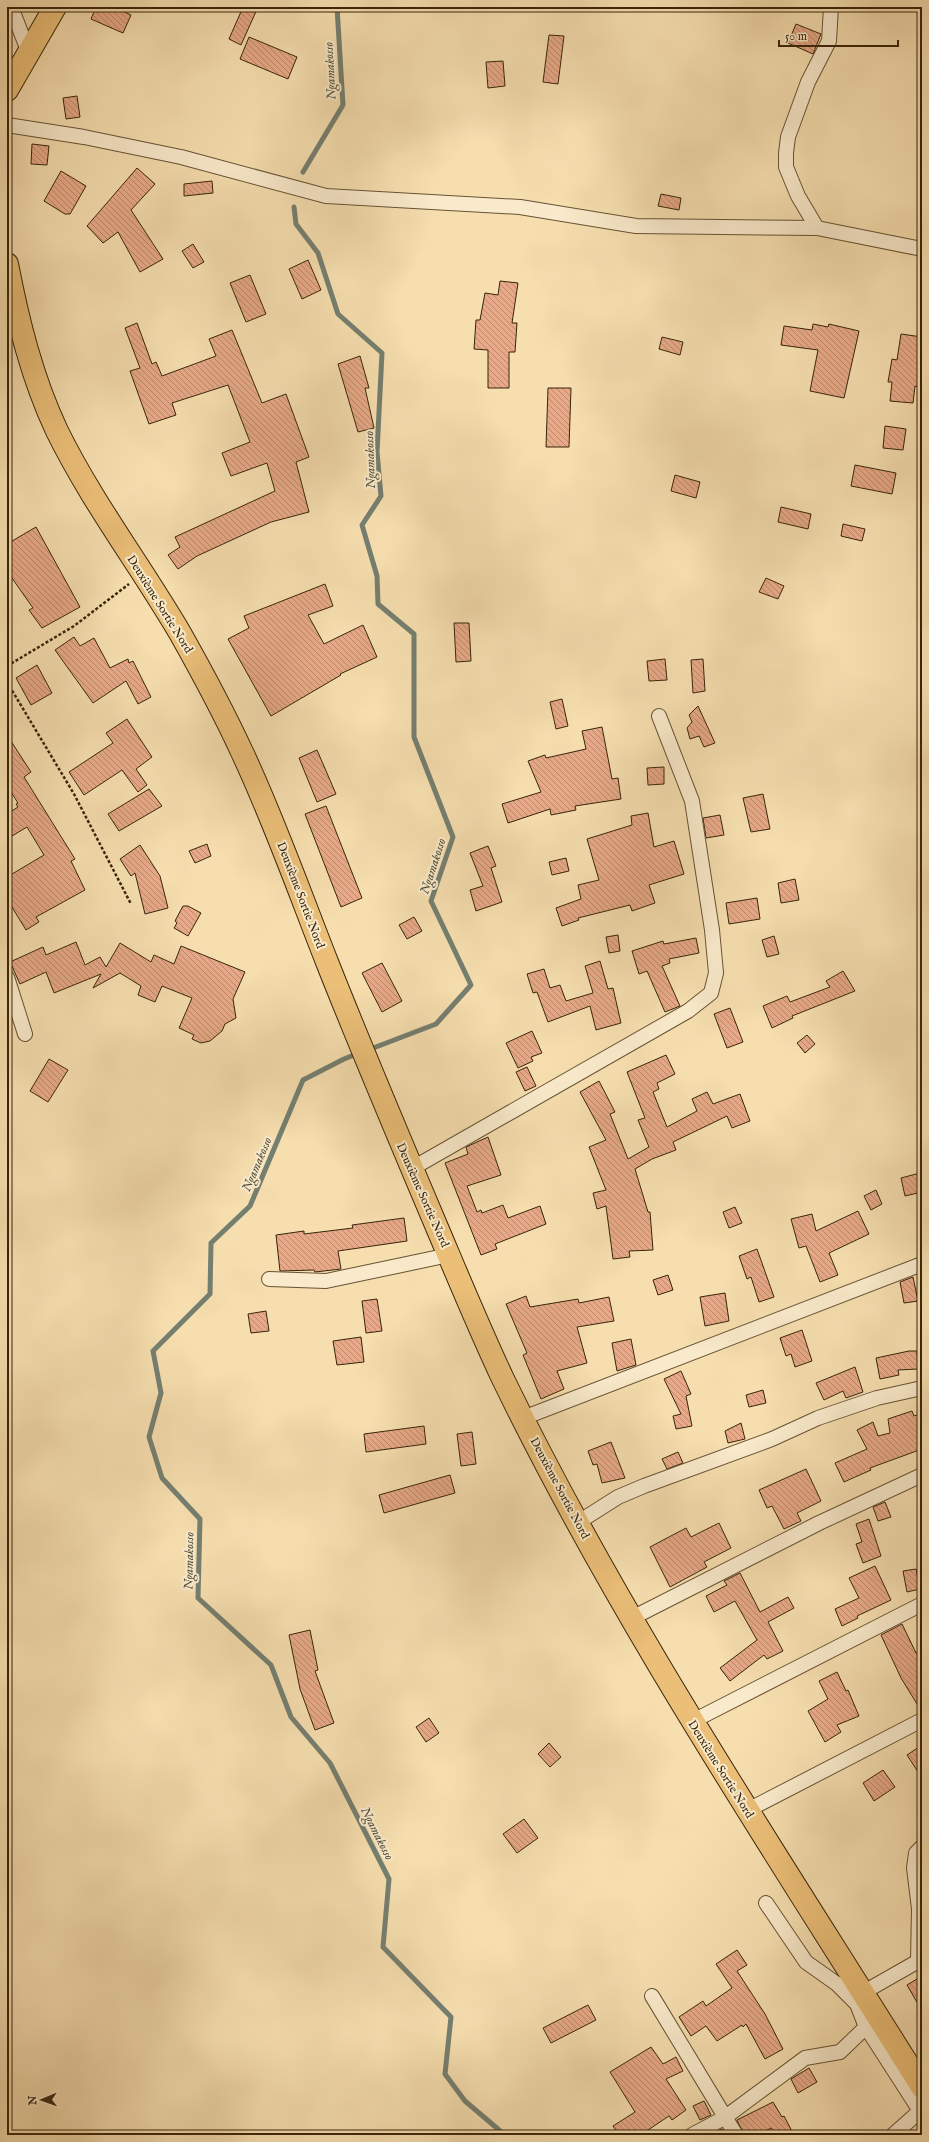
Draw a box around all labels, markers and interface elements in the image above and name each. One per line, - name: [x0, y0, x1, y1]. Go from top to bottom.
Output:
- scale bar: [779, 22, 898, 48]
- text: 50 m: [785, 29, 807, 44]
- water label: Ngamakosso: [320, 41, 342, 100]
- water label: Ngamakosso: [361, 430, 381, 489]
- street label: Deuxième Sortie Nord: [123, 552, 196, 657]
- water label: Ngamakosso: [416, 836, 451, 897]
- street label: Deuxième Sortie Nord: [273, 840, 328, 951]
- water label: Ngamakosso: [238, 1134, 278, 1195]
- street label: Deuxième Sortie Nord: [393, 1141, 453, 1250]
- street label: Deuxième Sortie Nord: [526, 1435, 593, 1542]
- water label: Ngamakosso: [180, 1532, 200, 1590]
- street label: Deuxième Sortie Nord: [684, 1717, 757, 1822]
- water label: Ngamakosso: [355, 1804, 398, 1864]
- north arrow: [22, 2080, 62, 2120]
- text: N: [26, 2095, 40, 2106]

